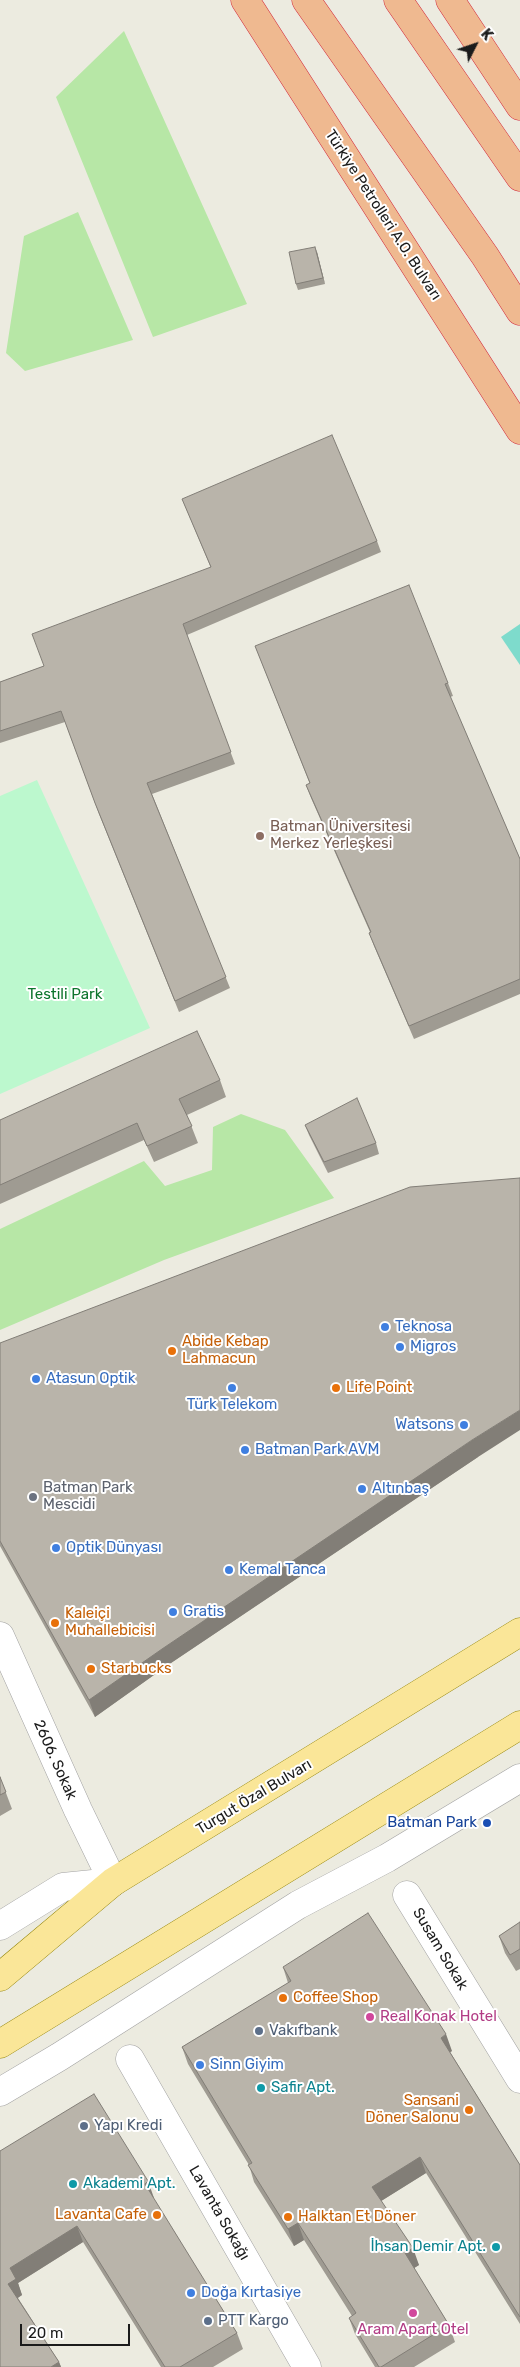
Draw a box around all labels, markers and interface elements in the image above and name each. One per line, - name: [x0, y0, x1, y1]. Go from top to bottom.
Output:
- north arrow: [450, 20, 500, 70]
- text: K: [477, 26, 496, 44]
- street label: Türkiye Petrolleri A.O. Bulvarı: [321, 126, 445, 304]
- place label: Batman Üniversitesi Merkez Yerleşkesi: [270, 818, 411, 853]
- marker: Batman Üniversitesi Merkez Yerleşkesi: [254, 830, 266, 842]
- park label: Testili Park: [28, 986, 102, 1004]
- place label: Teknosa: [395, 1318, 452, 1336]
- marker: Teknosa: [379, 1321, 391, 1333]
- place label: Abide Kebap Lahmacun: [182, 1333, 269, 1368]
- place label: Migros: [410, 1338, 456, 1356]
- marker: Migros: [394, 1341, 406, 1353]
- marker: Abide Kebap Lahmacun: [166, 1345, 178, 1357]
- place label: Atasun Optik: [46, 1370, 135, 1388]
- marker: Atasun Optik: [30, 1373, 42, 1385]
- place label: Life Point: [346, 1379, 412, 1397]
- marker: Türk Telekom: [226, 1382, 238, 1394]
- marker: Life Point: [330, 1382, 342, 1394]
- place label: Türk Telekom: [187, 1396, 277, 1414]
- place label: Watsons: [395, 1416, 454, 1434]
- marker: Watsons: [458, 1419, 470, 1431]
- place label: Batman Park AVM: [255, 1441, 379, 1459]
- marker: Batman Park AVM: [239, 1444, 251, 1456]
- place label: Batman Park Mescidi: [43, 1479, 133, 1514]
- place label: Altınbaş: [372, 1480, 429, 1498]
- marker: Altınbaş: [356, 1483, 368, 1495]
- marker: Batman Park Mescidi: [27, 1491, 39, 1503]
- place label: Optik Dünyası: [66, 1539, 162, 1557]
- marker: Optik Dünyası: [50, 1542, 62, 1554]
- place label: Kemal Tanca: [239, 1561, 326, 1579]
- marker: Kemal Tanca: [223, 1564, 235, 1576]
- place label: Gratis: [183, 1603, 224, 1621]
- place label: Kaleiçi Muhallebicisi: [65, 1605, 155, 1640]
- marker: Gratis: [167, 1606, 179, 1618]
- marker: Kaleiçi Muhallebicisi: [49, 1617, 61, 1629]
- place label: Starbucks: [101, 1660, 172, 1678]
- marker: Starbucks: [85, 1663, 97, 1675]
- street label: 2606. Sokak: [29, 1717, 81, 1803]
- street label: Turgut Özal Bulvarı: [193, 1755, 315, 1839]
- place label: Batman Park: [387, 1814, 477, 1832]
- marker: Batman Park: [481, 1817, 493, 1829]
- street label: Susam Sokak: [408, 1905, 472, 1993]
- place label: Coffee Shop: [293, 1989, 378, 2007]
- marker: Coffee Shop: [277, 1992, 289, 2004]
- place label: Real Konak Hotel: [380, 2008, 497, 2026]
- marker: Real Konak Hotel: [364, 2011, 376, 2023]
- place label: Vakıfbank: [269, 2022, 337, 2040]
- marker: Vakıfbank: [253, 2025, 265, 2037]
- place label: Sinn Giyim: [210, 2056, 284, 2074]
- marker: Sinn Giyim: [194, 2059, 206, 2071]
- place label: Safir Apt.: [271, 2079, 335, 2097]
- marker: Safir Apt.: [255, 2082, 267, 2094]
- place label: Sansani Döner Salonu: [365, 2092, 459, 2127]
- marker: Sansani Döner Salonu: [463, 2104, 475, 2116]
- place label: Yapı Kredi: [94, 2117, 162, 2135]
- marker: Yapı Kredi: [78, 2120, 90, 2132]
- street label: Lavanta Sokağı: [185, 2163, 253, 2263]
- place label: Akademi Apt.: [83, 2175, 175, 2193]
- marker: Akademi Apt.: [67, 2178, 79, 2190]
- place label: Lavanta Cafe: [55, 2206, 147, 2224]
- place label: Halktan Et Döner: [298, 2208, 416, 2226]
- marker: Lavanta Cafe: [151, 2209, 163, 2221]
- marker: Halktan Et Döner: [282, 2211, 294, 2223]
- place label: İhsan Demir Apt.: [370, 2238, 486, 2256]
- marker: İhsan Demir Apt.: [490, 2241, 502, 2253]
- place label: Doğa Kırtasiye: [201, 2284, 301, 2302]
- marker: Doğa Kırtasiye: [185, 2287, 197, 2299]
- marker: Aram Apart Otel: [407, 2307, 419, 2319]
- place label: PTT Kargo: [218, 2312, 289, 2330]
- scale bar: [22, 2314, 132, 2346]
- marker: PTT Kargo: [202, 2315, 214, 2327]
- place label: Aram Apart Otel: [357, 2321, 469, 2339]
- text: 20 m: [28, 2324, 63, 2342]

